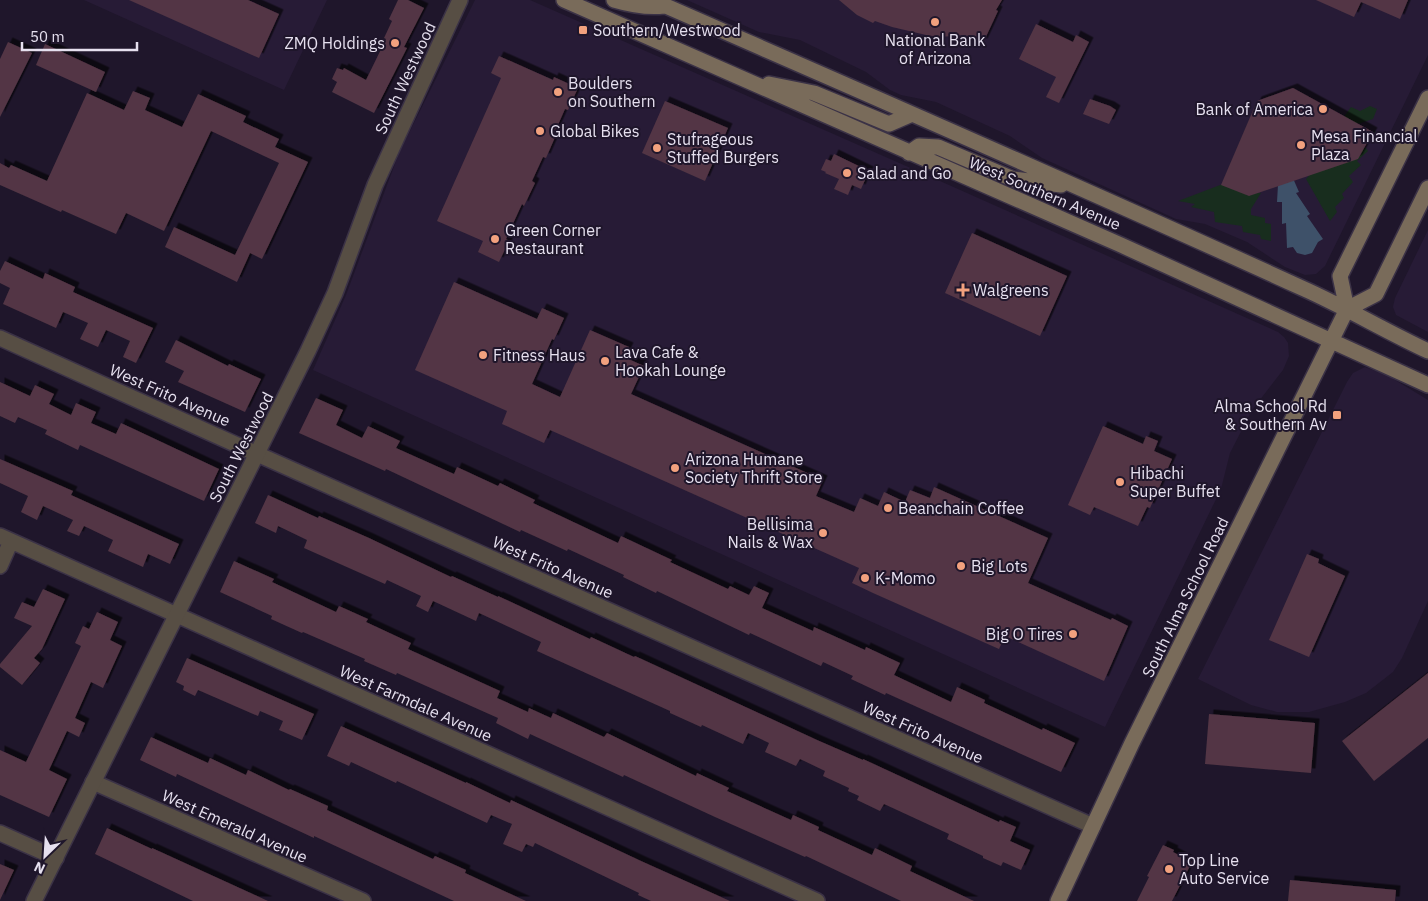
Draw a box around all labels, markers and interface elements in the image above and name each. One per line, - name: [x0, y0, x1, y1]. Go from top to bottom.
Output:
- marker: National Bank of Arizona: [929, 16, 941, 28]
- street label: South Westwood: [370, 19, 440, 137]
- scale bar: [22, 20, 138, 52]
- place label: Southern/Westwood: [593, 20, 741, 40]
- marker: Southern/Westwood: [577, 24, 589, 36]
- text: 50 m: [30, 27, 65, 46]
- place label: National Bank of Arizona: [885, 30, 986, 68]
- place label: ZMQ Holdings: [284, 33, 385, 53]
- marker: ZMQ Holdings: [389, 37, 401, 49]
- place label: Boulders on Southern: [568, 73, 656, 111]
- marker: Boulders on Southern: [552, 86, 564, 98]
- place label: Bank of America: [1195, 99, 1313, 119]
- marker: Bank of America: [1317, 103, 1329, 115]
- place label: Global Bikes: [550, 121, 640, 141]
- marker: Global Bikes: [534, 125, 546, 137]
- place label: Mesa Financial Plaza: [1311, 126, 1418, 164]
- place label: Stufrageous Stuffed Burgers: [667, 129, 779, 167]
- marker: Mesa Financial Plaza: [1295, 139, 1307, 151]
- marker: Stufrageous Stuffed Burgers: [651, 142, 663, 154]
- street label: West Southern Avenue: [966, 152, 1124, 234]
- place label: Salad and Go: [857, 163, 952, 183]
- marker: Salad and Go: [841, 167, 853, 179]
- place label: Green Corner Restaurant: [505, 220, 601, 258]
- marker: Green Corner Restaurant: [489, 233, 501, 245]
- place label: Walgreens: [973, 280, 1049, 300]
- marker: Walgreens: [957, 284, 969, 296]
- place label: Lava Cafe & Hookah Lounge: [615, 342, 726, 380]
- place label: Fitness Haus: [493, 345, 585, 365]
- marker: Fitness Haus: [477, 349, 489, 361]
- marker: Lava Cafe & Hookah Lounge: [599, 355, 611, 367]
- street label: West Frito Avenue: [107, 359, 234, 431]
- street label: South Westwood: [205, 388, 277, 506]
- place label: Alma School Rd & Southern Av: [1214, 396, 1327, 434]
- marker: Alma School Rd & Southern Av: [1331, 409, 1343, 421]
- place label: Arizona Humane Society Thrift Store: [685, 449, 823, 487]
- marker: Arizona Humane Society Thrift Store: [669, 462, 681, 474]
- place label: Hibachi Super Buffet: [1130, 463, 1220, 501]
- marker: Hibachi Super Buffet: [1114, 476, 1126, 488]
- place label: Beanchain Coffee: [898, 498, 1024, 518]
- marker: Beanchain Coffee: [882, 502, 894, 514]
- place label: Bellisima Nails & Wax: [728, 514, 813, 552]
- street label: South Alma School Road: [1137, 514, 1233, 680]
- marker: Bellisima Nails & Wax: [817, 527, 829, 539]
- street label: West Frito Avenue: [490, 531, 617, 603]
- place label: Big Lots: [971, 556, 1028, 576]
- marker: Big Lots: [955, 560, 967, 572]
- place label: K-Momo: [875, 568, 936, 588]
- marker: K-Momo: [859, 572, 871, 584]
- place label: Big O Tires: [986, 624, 1063, 644]
- marker: Big O Tires: [1067, 628, 1079, 640]
- street label: West Farmdale Avenue: [337, 660, 495, 746]
- street label: West Frito Avenue: [860, 696, 987, 768]
- street label: West Emerald Avenue: [159, 785, 311, 867]
- north arrow: [20, 831, 70, 881]
- place label: Top Line Auto Service: [1179, 850, 1270, 888]
- text: N: [31, 857, 48, 878]
- marker: Top Line Auto Service: [1163, 863, 1175, 875]

